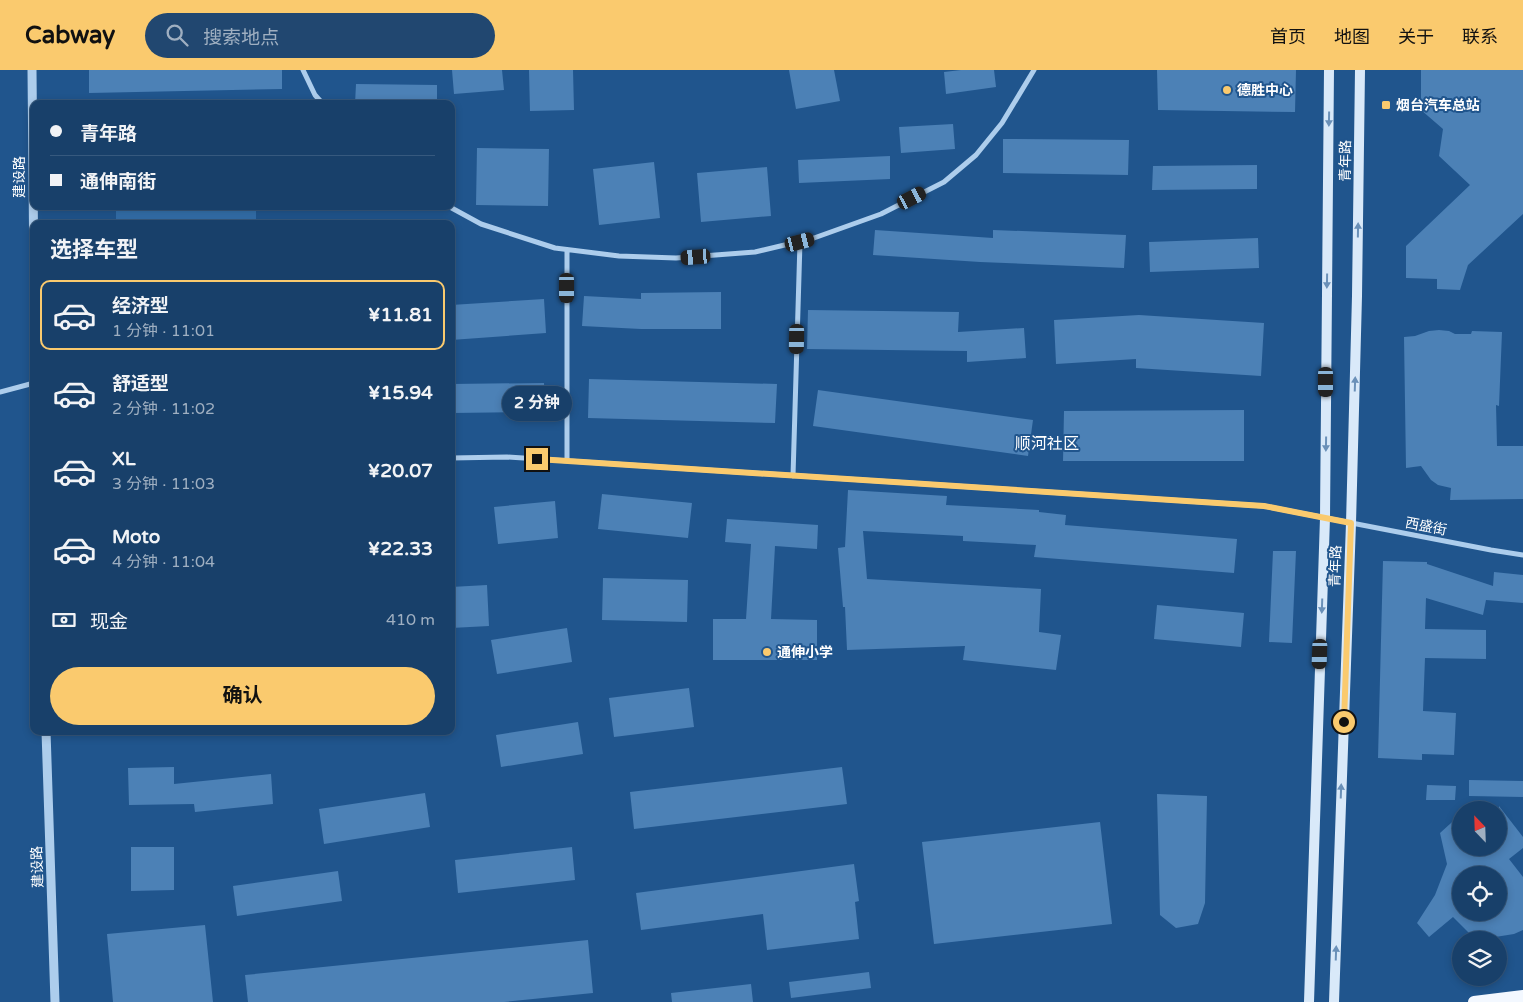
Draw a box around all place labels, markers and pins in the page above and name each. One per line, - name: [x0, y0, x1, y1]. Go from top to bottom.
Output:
- place label: 德胜中心: [1237, 82, 1293, 99]
- marker: 德胜中心: [1221, 84, 1233, 96]
- place label: 烟台汽车总站: [1396, 97, 1480, 114]
- marker: 烟台汽车总站: [1380, 99, 1392, 111]
- place label: 通伸小学: [777, 644, 833, 661]
- marker: 通伸小学: [761, 646, 773, 658]

